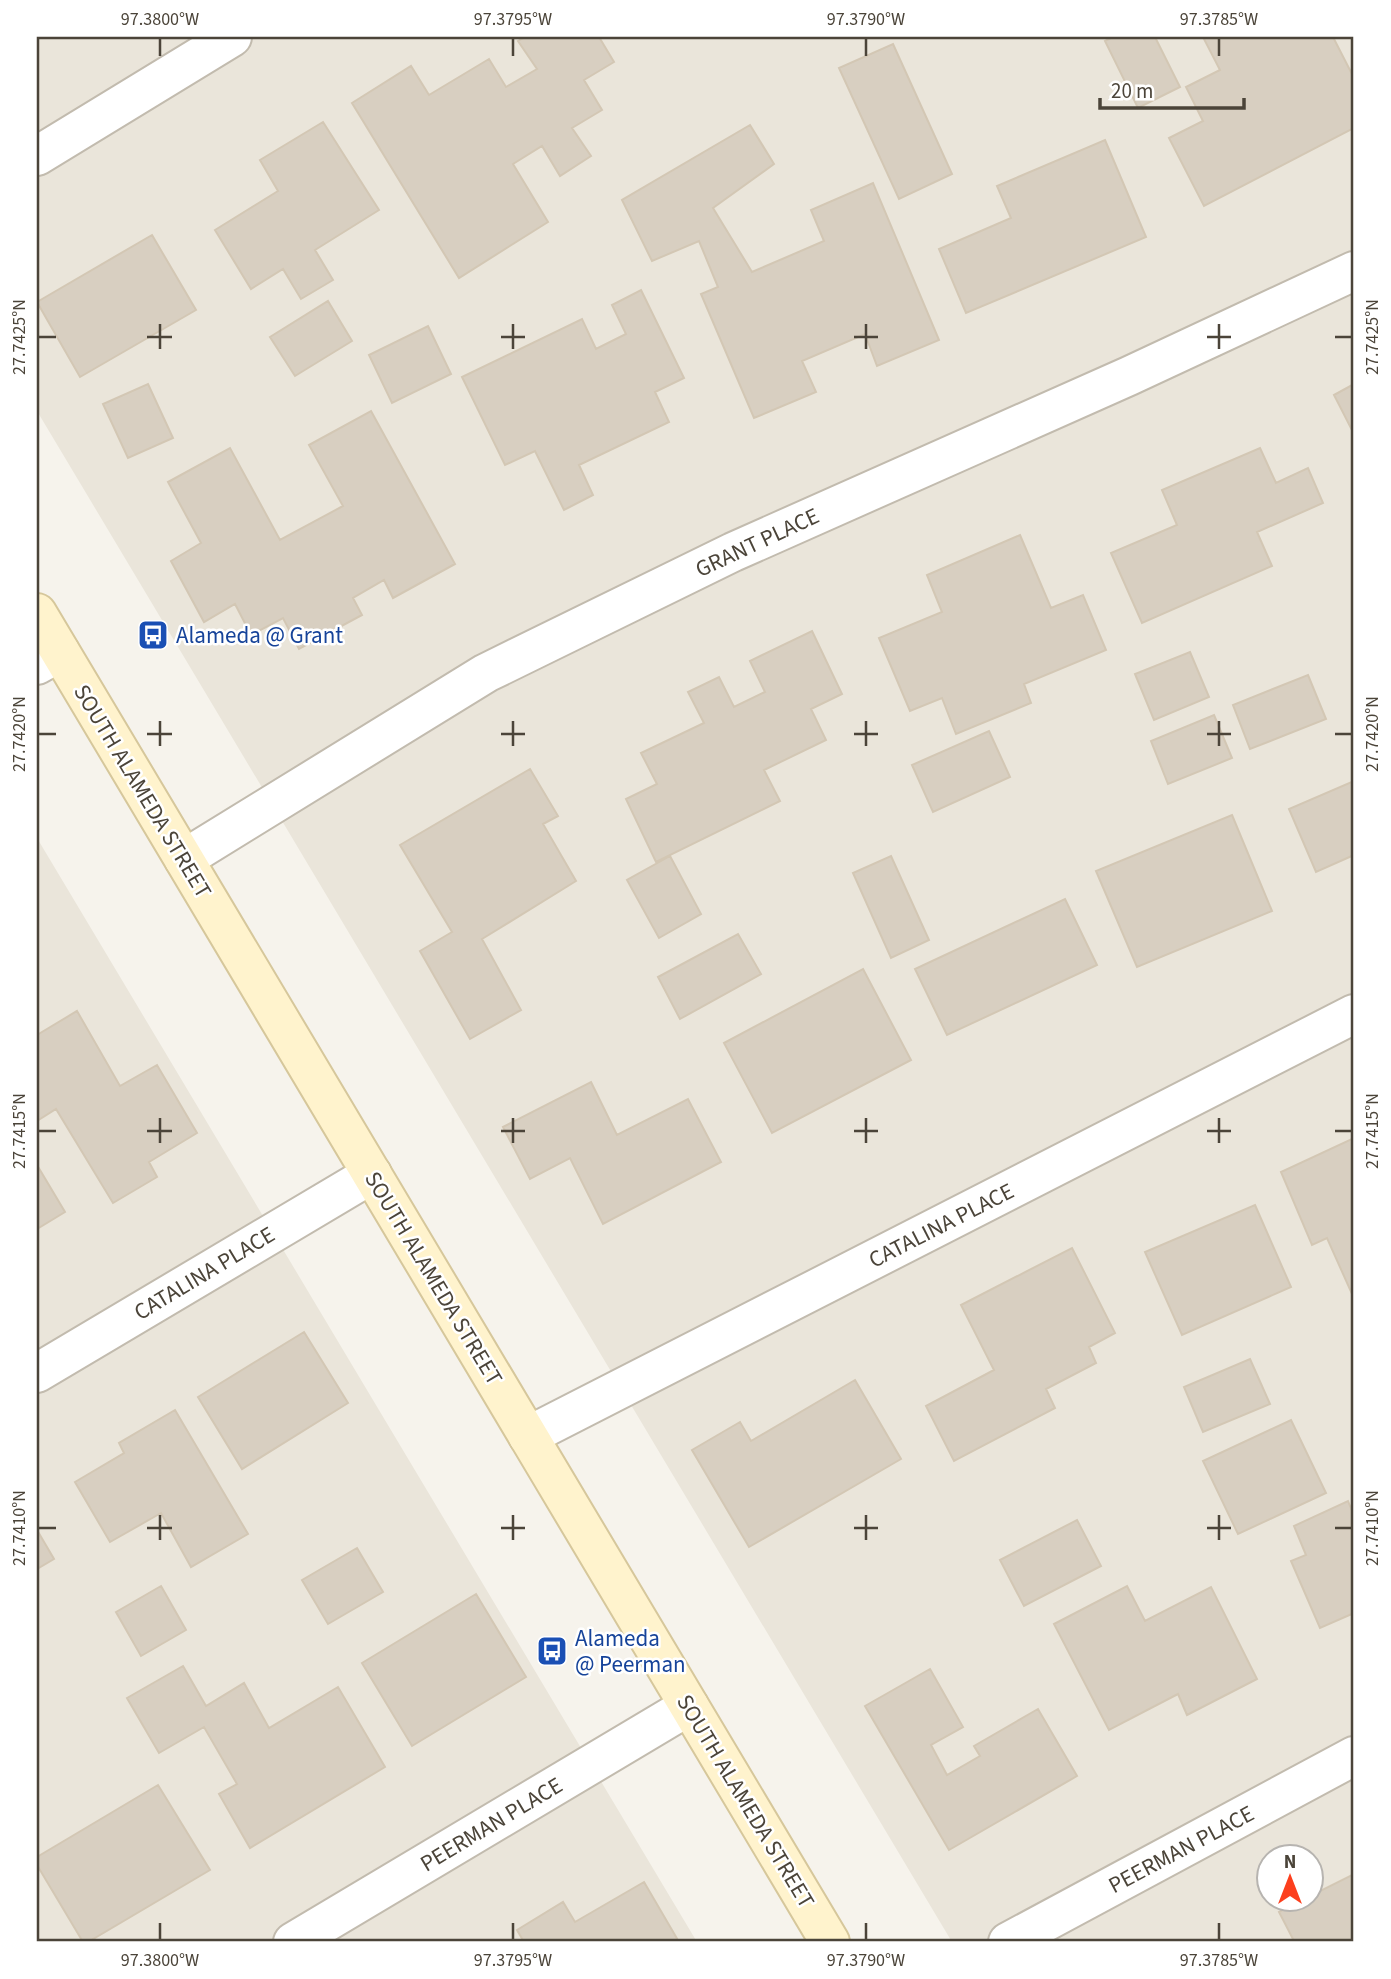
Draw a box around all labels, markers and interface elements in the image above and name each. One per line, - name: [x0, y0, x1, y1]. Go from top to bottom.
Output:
- text: 97.3800°W: [121, 7, 199, 32]
- text: 97.3795°W: [474, 7, 552, 32]
- text: 97.3790°W: [827, 7, 905, 32]
- text: 97.3785°W: [1180, 7, 1258, 32]
- scale bar: [1100, 66, 1244, 110]
- text: 20 m: [1111, 76, 1153, 106]
- text: 27.7425°N: [7, 299, 32, 375]
- text: 27.7425°N: [1360, 299, 1385, 375]
- street label: GRANT PLACE: [690, 499, 825, 586]
- bus stop icon: Alameda @ Grant: [136, 618, 170, 652]
- place label: Alameda @ Grant: [176, 619, 343, 652]
- street label: SOUTH ALAMEDA STREET: [66, 678, 220, 904]
- text: 27.7420°N: [7, 696, 32, 772]
- text: 27.7420°N: [1360, 696, 1385, 772]
- text: 27.7415°N: [7, 1093, 32, 1169]
- text: 27.7415°N: [1360, 1093, 1385, 1169]
- street label: SOUTH ALAMEDA STREET: [357, 1165, 511, 1391]
- street label: CATALINA PLACE: [863, 1175, 1020, 1276]
- street label: CATALINA PLACE: [128, 1218, 281, 1329]
- text: 27.7410°N: [7, 1490, 32, 1566]
- text: 27.7410°N: [1360, 1490, 1385, 1566]
- place label: Alameda @ Peerman: [575, 1622, 686, 1681]
- bus stop icon: Alameda @ Peerman: [535, 1634, 569, 1668]
- street label: SOUTH ALAMEDA STREET: [669, 1688, 823, 1914]
- street label: PEERMAN PLACE: [414, 1769, 569, 1880]
- street label: PEERMAN PLACE: [1102, 1797, 1260, 1902]
- north arrow: [1254, 1842, 1324, 1912]
- text: N: [1284, 1849, 1296, 1876]
- text: 97.3800°W: [121, 1948, 199, 1973]
- text: 97.3795°W: [474, 1948, 552, 1973]
- text: 97.3790°W: [827, 1948, 905, 1973]
- text: 97.3785°W: [1180, 1948, 1258, 1973]

